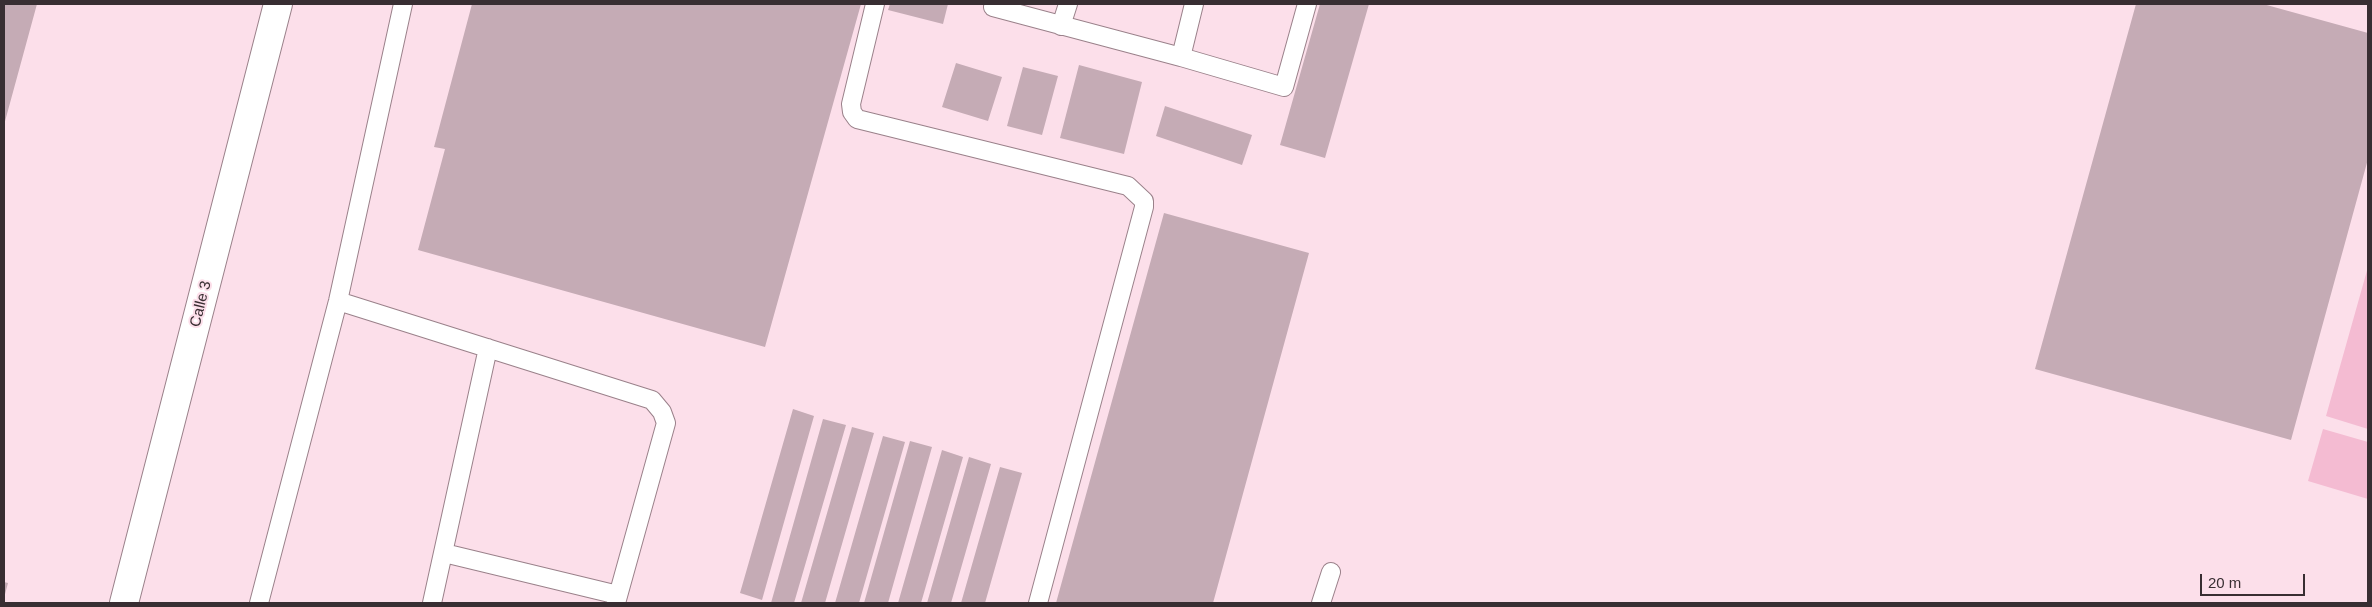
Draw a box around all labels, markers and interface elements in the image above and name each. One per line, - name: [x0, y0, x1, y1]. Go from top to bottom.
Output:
- street label: Calle 3: [187, 279, 215, 329]
- scale bar: [2202, 564, 2307, 596]
- text: 20 m: [2208, 574, 2241, 591]

